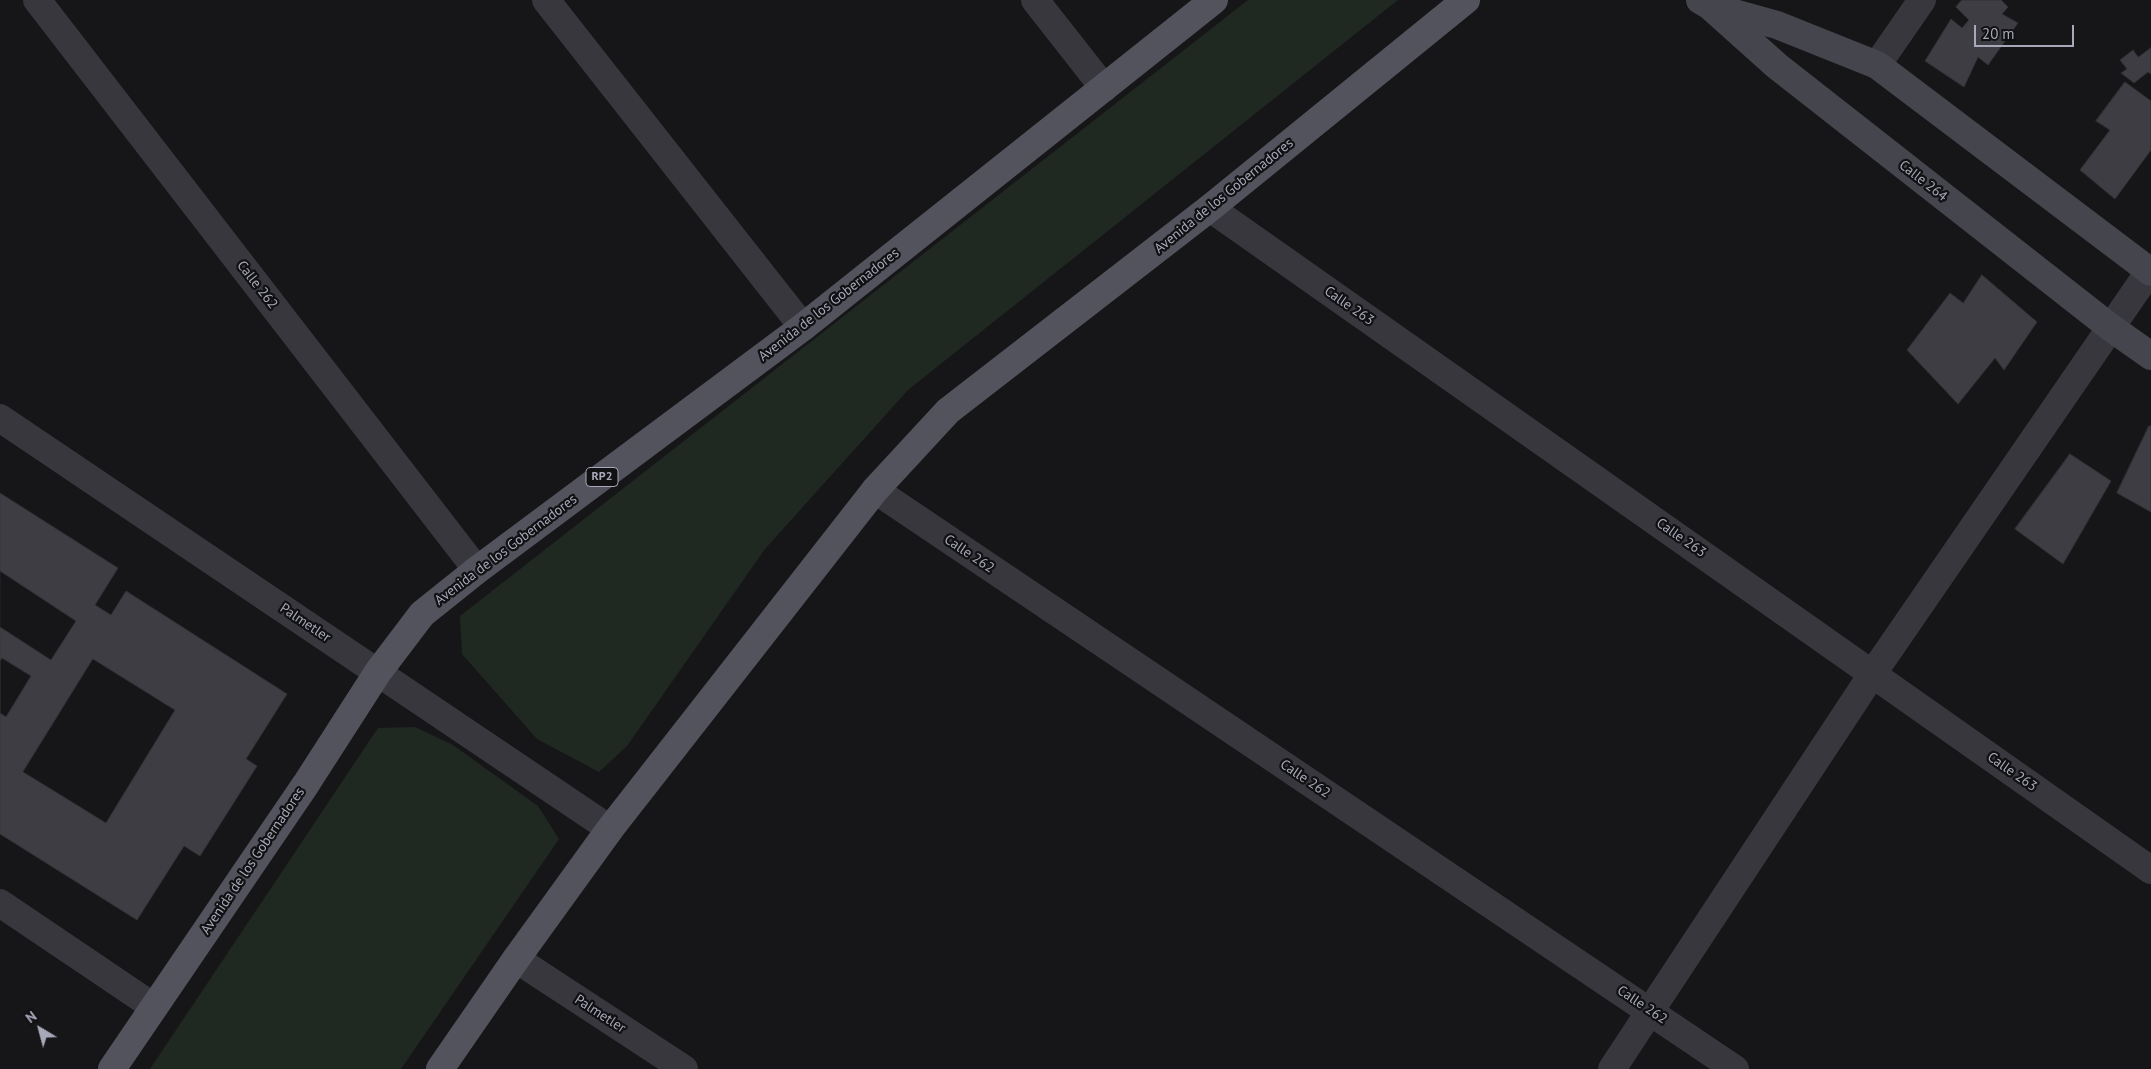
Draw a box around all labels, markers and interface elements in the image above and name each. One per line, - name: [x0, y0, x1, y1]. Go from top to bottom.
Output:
- scale bar: [1976, 15, 2076, 47]
- text: 20 m: [1982, 24, 2015, 43]
- street label: Avenida de los Gobernadores: [1151, 135, 1297, 257]
- street label: Calle 264: [1896, 157, 1950, 205]
- street label: Avenida de los Gobernadores: [755, 245, 903, 365]
- street label: Calle 262: [233, 258, 281, 312]
- street label: Calle 263: [1321, 283, 1377, 329]
- road number: RP2: [586, 468, 618, 487]
- street label: Avenida de los Gobernadores: [432, 491, 580, 609]
- street label: Calle 263: [1653, 515, 1709, 561]
- street label: Calle 262: [941, 531, 997, 577]
- street label: Palmetler: [276, 600, 334, 646]
- street label: Calle 263: [1984, 749, 2040, 795]
- street label: Calle 262: [1277, 756, 1333, 802]
- street label: Avenida de los Gobernadores: [198, 784, 308, 938]
- street label: Calle 262: [1614, 982, 1670, 1028]
- street label: Palmetler: [571, 991, 629, 1037]
- north arrow: [15, 1004, 65, 1054]
- text: N: [22, 1007, 40, 1027]

